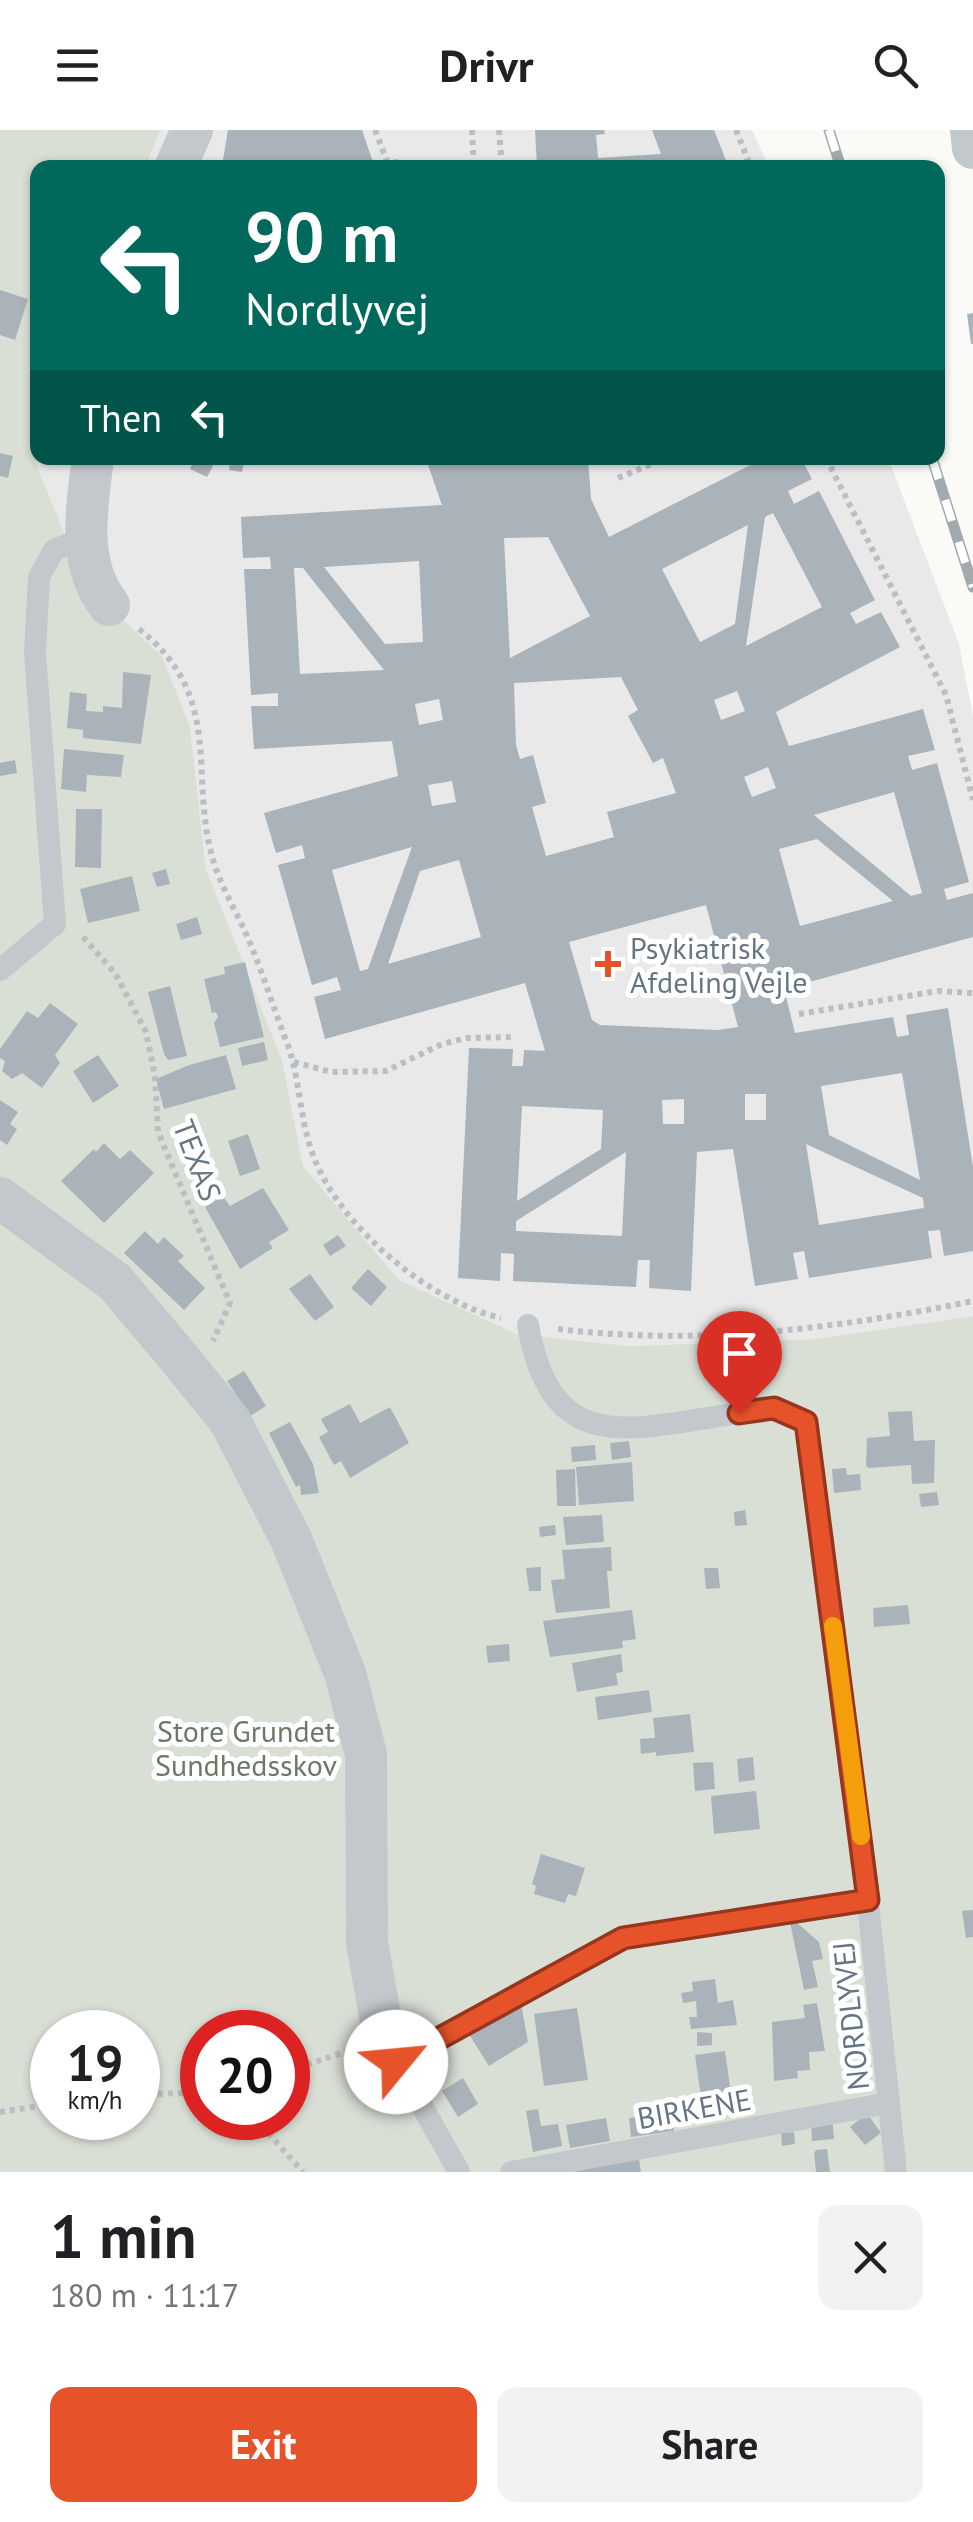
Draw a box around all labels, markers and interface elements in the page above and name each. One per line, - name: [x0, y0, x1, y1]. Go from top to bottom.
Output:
- text: Drivr: [439, 36, 534, 94]
- icon: menu: [50, 38, 105, 93]
- icon: search: [868, 38, 923, 93]
- text: 90 m: [245, 191, 398, 281]
- icon: left: [80, 200, 210, 330]
- text: Nordlyvej: [245, 279, 429, 337]
- icon: left: [182, 390, 237, 445]
- text: Then: [80, 393, 162, 442]
- place label: Psykiatrisk Afdeling Vejle: [630, 928, 807, 1001]
- marker: Psykiatrisk Afdeling Vejle: [595, 951, 621, 977]
- street label: TEXAS: [165, 1114, 231, 1206]
- pin: [697, 1311, 782, 1414]
- icon: arrive: [712, 1326, 767, 1381]
- park label: Store Grundet Sundhedsskov: [155, 1711, 337, 1784]
- street label: NORDLYVEJ: [823, 1940, 877, 2092]
- speed limit sign: 20: [180, 2010, 310, 2140]
- position arrow: [344, 2010, 448, 2114]
- text: 19: [67, 2030, 123, 2095]
- street label: BIRKENE: [634, 2079, 754, 2137]
- text: km/h: [68, 2084, 122, 2116]
- text: 1 min: [50, 2197, 196, 2275]
- button: close: [818, 2205, 923, 2310]
- text: 180 m · 11:17: [50, 2274, 239, 2316]
- button: Exit: [50, 2387, 477, 2502]
- button: Share: [497, 2387, 923, 2502]

